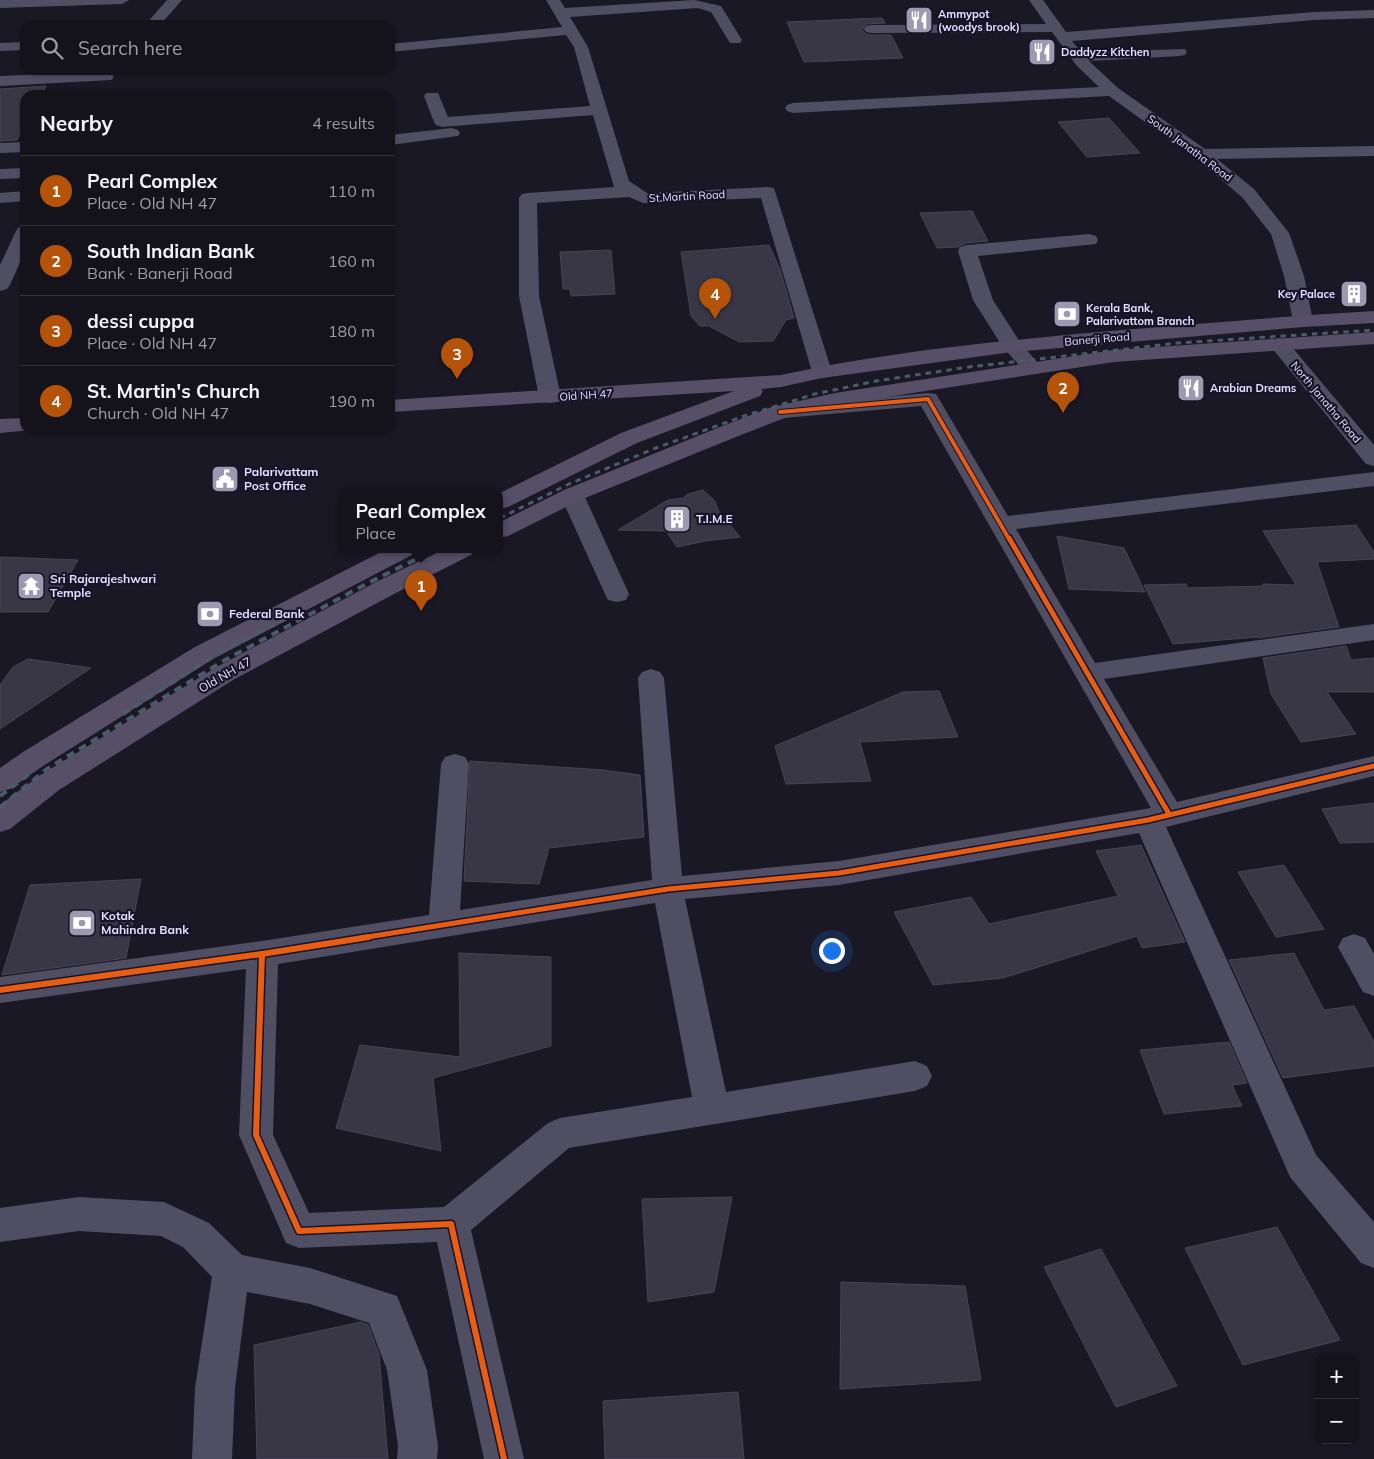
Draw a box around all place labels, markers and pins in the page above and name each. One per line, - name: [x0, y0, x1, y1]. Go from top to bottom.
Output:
- restaurant icon: Ammypot (woodys brook): [904, 5, 934, 35]
- place label: Ammypot (woodys brook): [938, 7, 1020, 34]
- restaurant icon: Daddyzz Kitchen: [1027, 37, 1057, 67]
- place label: Daddyzz Kitchen: [1061, 45, 1149, 59]
- pin: 4: [699, 278, 731, 319]
- building icon: Key Palace: [1339, 279, 1369, 309]
- place label: Key Palace: [1278, 287, 1335, 301]
- bank icon: Kerala Bank, Palarivattom Branch: [1052, 299, 1082, 329]
- place label: Kerala Bank, Palarivattom Branch: [1086, 301, 1194, 328]
- pin: 3: [441, 338, 473, 379]
- pin: 2: [1047, 372, 1079, 413]
- restaurant icon: Arabian Dreams: [1176, 373, 1206, 403]
- place label: Arabian Dreams: [1210, 381, 1297, 395]
- public building icon: Palarivattam Post Office: [210, 464, 240, 494]
- place label: Palarivattam Post Office: [244, 464, 319, 493]
- building icon: T.I.M.E: [662, 504, 692, 534]
- place label: T.I.M.E: [696, 511, 733, 526]
- pin: 1: [405, 570, 437, 611]
- temple icon: Sri Rajarajeshwari Temple: [16, 571, 46, 601]
- place label: Sri Rajarajeshwari Temple: [50, 571, 156, 600]
- bank icon: Federal Bank: [195, 599, 225, 629]
- place label: Federal Bank: [229, 606, 305, 621]
- bank icon: Kotak Mahindra Bank: [67, 908, 97, 938]
- place label: Kotak Mahindra Bank: [101, 908, 189, 937]

